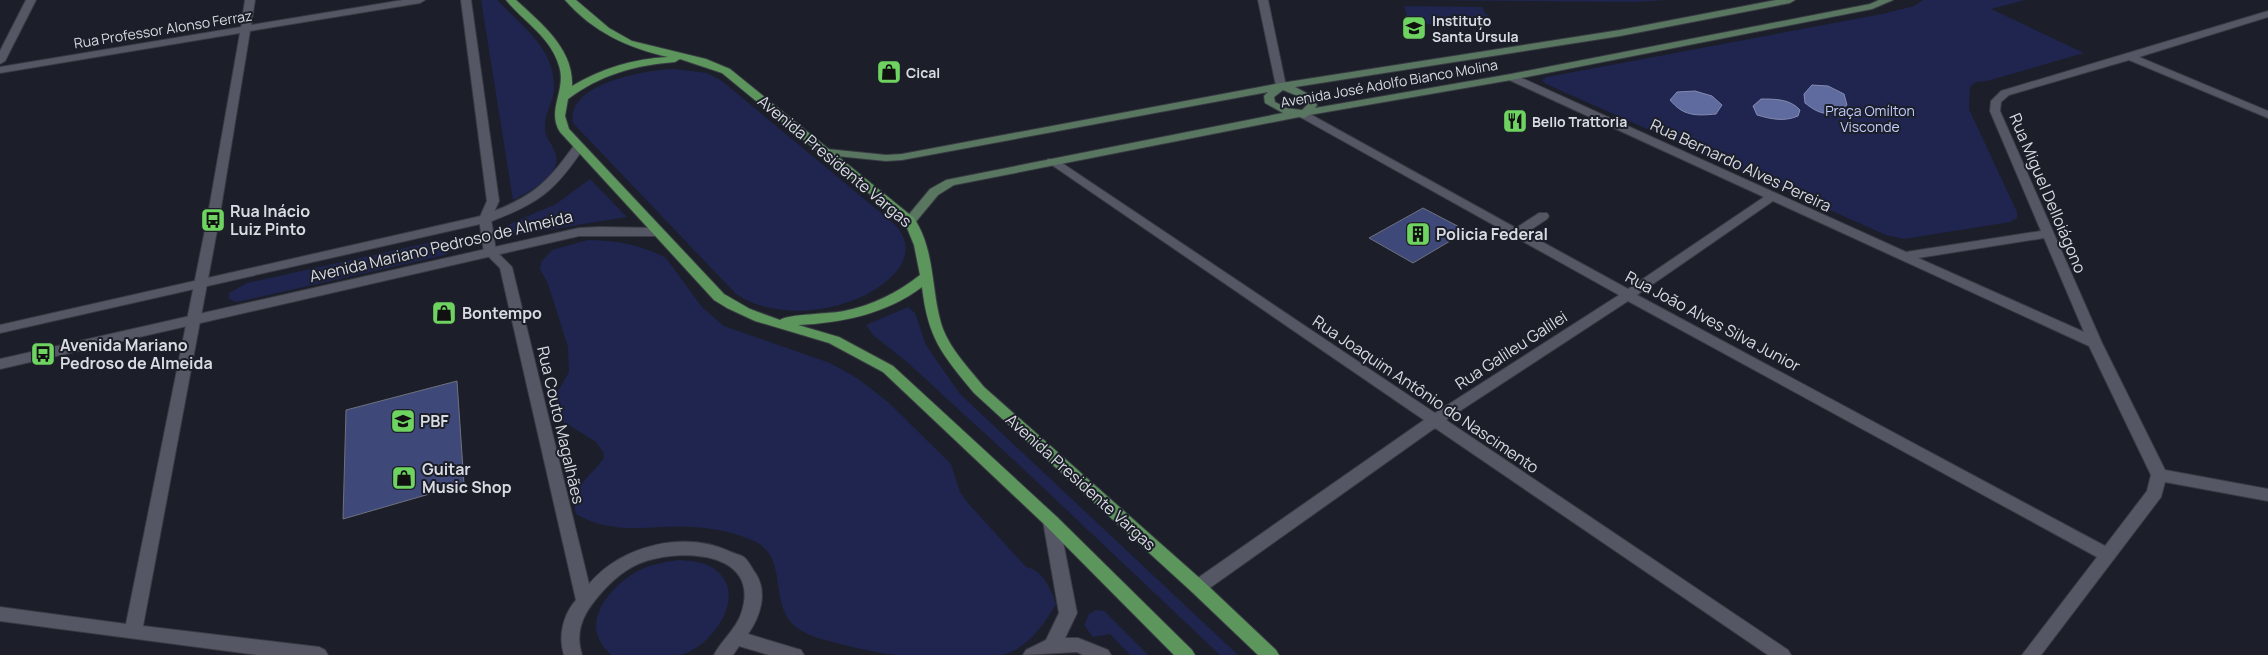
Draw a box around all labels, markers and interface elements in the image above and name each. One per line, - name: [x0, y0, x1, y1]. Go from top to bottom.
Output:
- street label: Rua Professor Alonso Ferraz: [72, 6, 254, 52]
- place label: Instituto Santa Úrsula: [1432, 11, 1519, 46]
- school or university icon: Instituto Santa Úrsula: [1401, 15, 1427, 41]
- street label: Avenida José Adolfo Bianco Molina: [1279, 55, 1499, 111]
- shop icon: Cical: [876, 59, 902, 85]
- place label: Cical: [906, 63, 940, 82]
- street label: Avenida Presidente Vargas: [753, 90, 917, 232]
- park label: Praça Omílton Visconde: [1825, 101, 1915, 136]
- restaurant icon: Bello Trattoria: [1502, 108, 1528, 134]
- street label: Rua Miguel Delloiágono: [2004, 110, 2092, 276]
- place label: Bello Trattoria: [1532, 112, 1627, 131]
- street label: Rua Bernardo Alves Pereira: [1647, 113, 1835, 217]
- place label: Rua Inácio Luiz Pinto: [230, 200, 310, 240]
- street label: Avenida Mariano Pedroso de Almeida: [307, 205, 575, 287]
- bus stop icon: Rua Inácio Luiz Pinto: [200, 207, 226, 233]
- building icon: Policia Federal: [1405, 221, 1431, 247]
- place label: Policia Federal: [1436, 223, 1548, 245]
- street label: Rua João Alves Silva Junior: [1622, 265, 1805, 377]
- shop icon: Bontempo: [431, 300, 457, 326]
- place label: Bontempo: [462, 302, 542, 324]
- street label: Rua Galileu Galilei: [1451, 305, 1571, 395]
- street label: Rua Joaquim Antônio do Nascimento: [1309, 310, 1543, 478]
- place label: Avenida Mariano Pedroso de Almeida: [60, 334, 213, 374]
- bus stop icon: Avenida Mariano Pedroso de Almeida: [30, 341, 56, 367]
- street label: Rua Couto Magalhães: [532, 344, 590, 506]
- school or university icon: PBF: [390, 408, 416, 434]
- street label: Avenida Presidente Vargas: [1001, 409, 1161, 555]
- place label: PBF: [420, 410, 449, 432]
- place label: Guitar Music Shop: [422, 458, 512, 498]
- shop icon: Guitar Music Shop: [391, 465, 417, 491]

